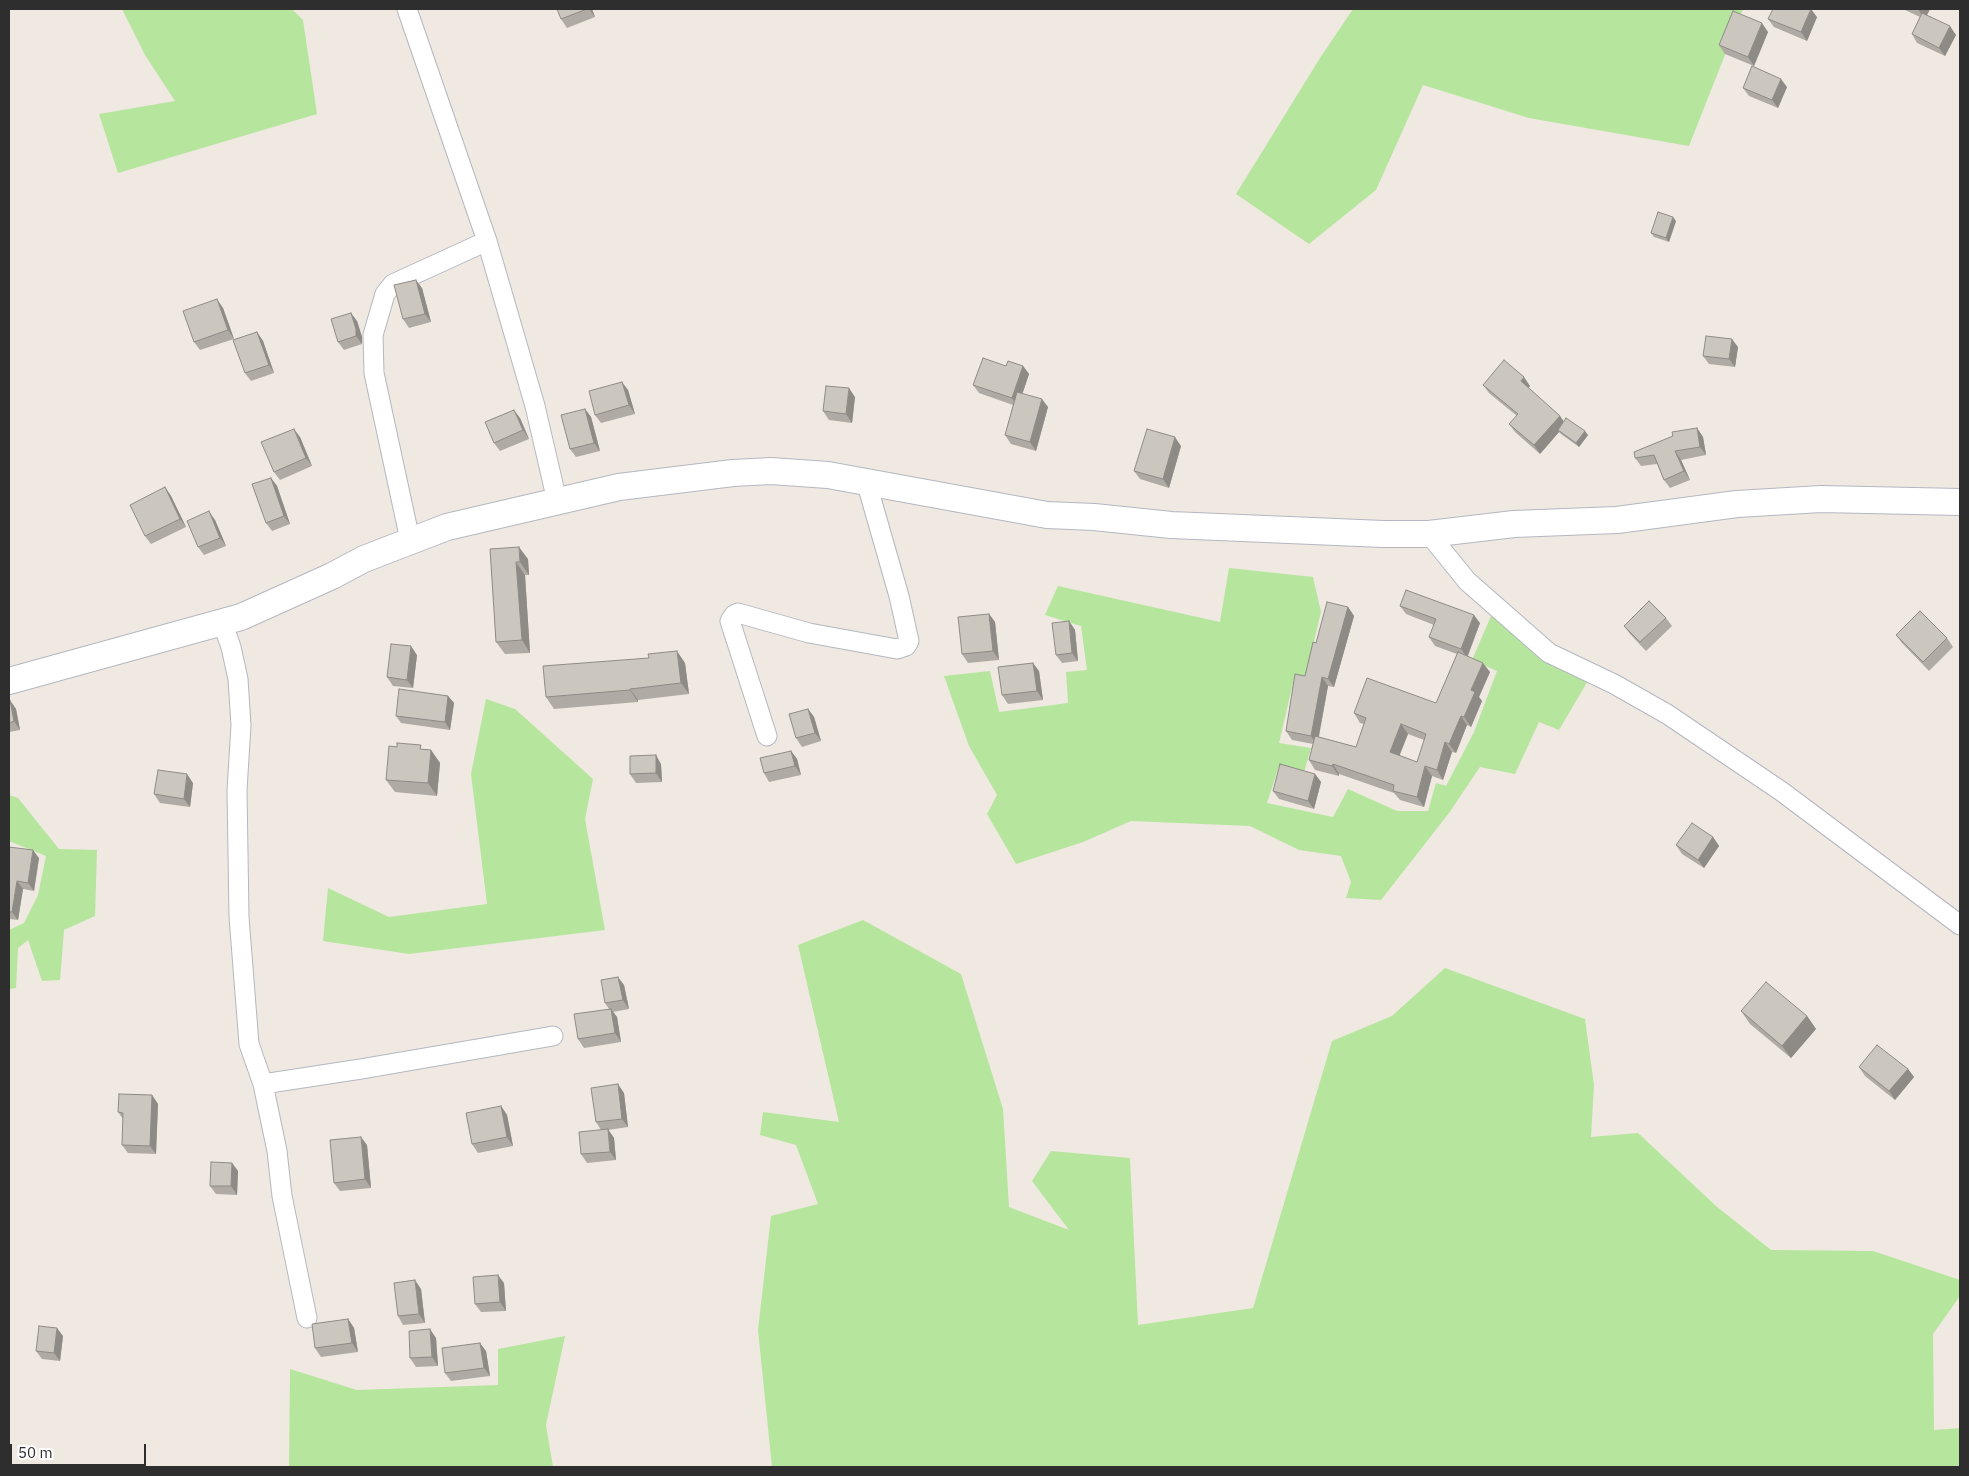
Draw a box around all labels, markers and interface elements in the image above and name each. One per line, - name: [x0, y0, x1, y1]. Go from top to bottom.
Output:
- scale bar: [12, 1434, 149, 1466]
- text: 50 m: [18, 1443, 53, 1462]

